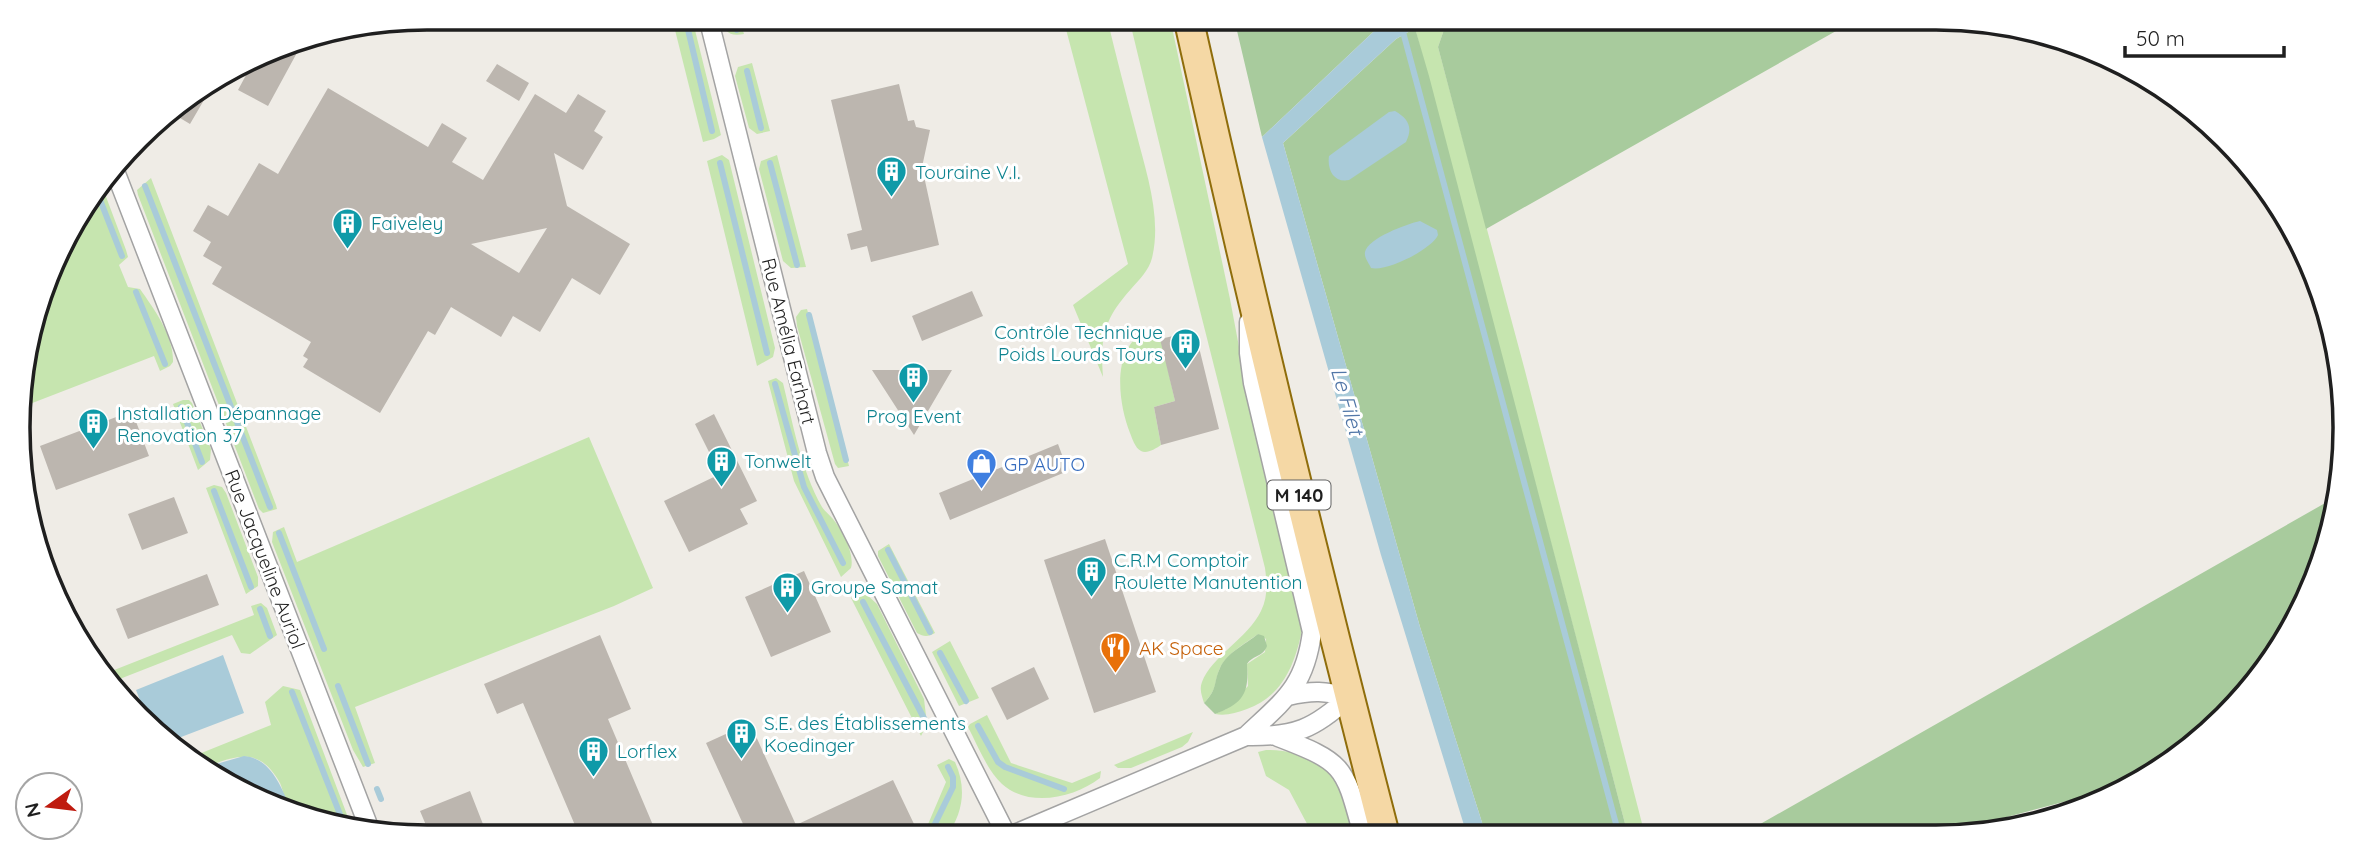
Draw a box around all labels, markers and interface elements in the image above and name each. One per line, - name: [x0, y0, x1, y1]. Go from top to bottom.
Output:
- scale bar: [2125, 14, 2284, 58]
- text: 50 m: [2136, 25, 2185, 51]
- building icon: Touraine V.I.: [875, 155, 909, 199]
- place label: Touraine V.I.: [915, 160, 1020, 184]
- building icon: Faiveley: [331, 206, 365, 250]
- place label: Faiveley: [371, 211, 443, 235]
- street label: Rue Amélia Earhart: [757, 255, 821, 427]
- place label: Contrôle Technique Poids Lourds Tours: [994, 320, 1163, 366]
- building icon: Contrôle Technique Poids Lourds Tours: [1169, 326, 1203, 370]
- building icon: Prog Event: [897, 360, 931, 404]
- water label: Le Filet: [1326, 364, 1371, 440]
- place label: Installation Dépannage Renovation 37: [117, 401, 321, 447]
- place label: Prog Event: [866, 404, 962, 428]
- building icon: Installation Dépannage Renovation 37: [77, 407, 111, 451]
- building icon: Tonwelt: [704, 444, 738, 488]
- shop icon: GP AUTO: [964, 447, 998, 491]
- place label: Tonwelt: [744, 449, 811, 473]
- place label: GP AUTO: [1004, 452, 1085, 476]
- street label: Rue Jacqueline Auriol: [220, 466, 310, 652]
- road number: M 140: [1268, 480, 1330, 509]
- place label: C.R.M Comptoir Roulette Manutention: [1114, 548, 1303, 594]
- building icon: C.R.M Comptoir Roulette Manutention: [1074, 554, 1108, 598]
- building icon: Groupe Samat: [771, 570, 805, 614]
- place label: Groupe Samat: [811, 575, 938, 599]
- restaurant icon: AK Space: [1099, 631, 1133, 675]
- place label: AK Space: [1139, 636, 1224, 660]
- place label: S.E. des Établissements Koedinger: [764, 711, 966, 757]
- building icon: S.E. des Établissements Koedinger: [724, 717, 758, 761]
- building icon: Lorflex: [577, 734, 611, 778]
- place label: Lorflex: [617, 739, 677, 763]
- north arrow: [14, 771, 84, 841]
- text: N: [19, 800, 46, 820]

